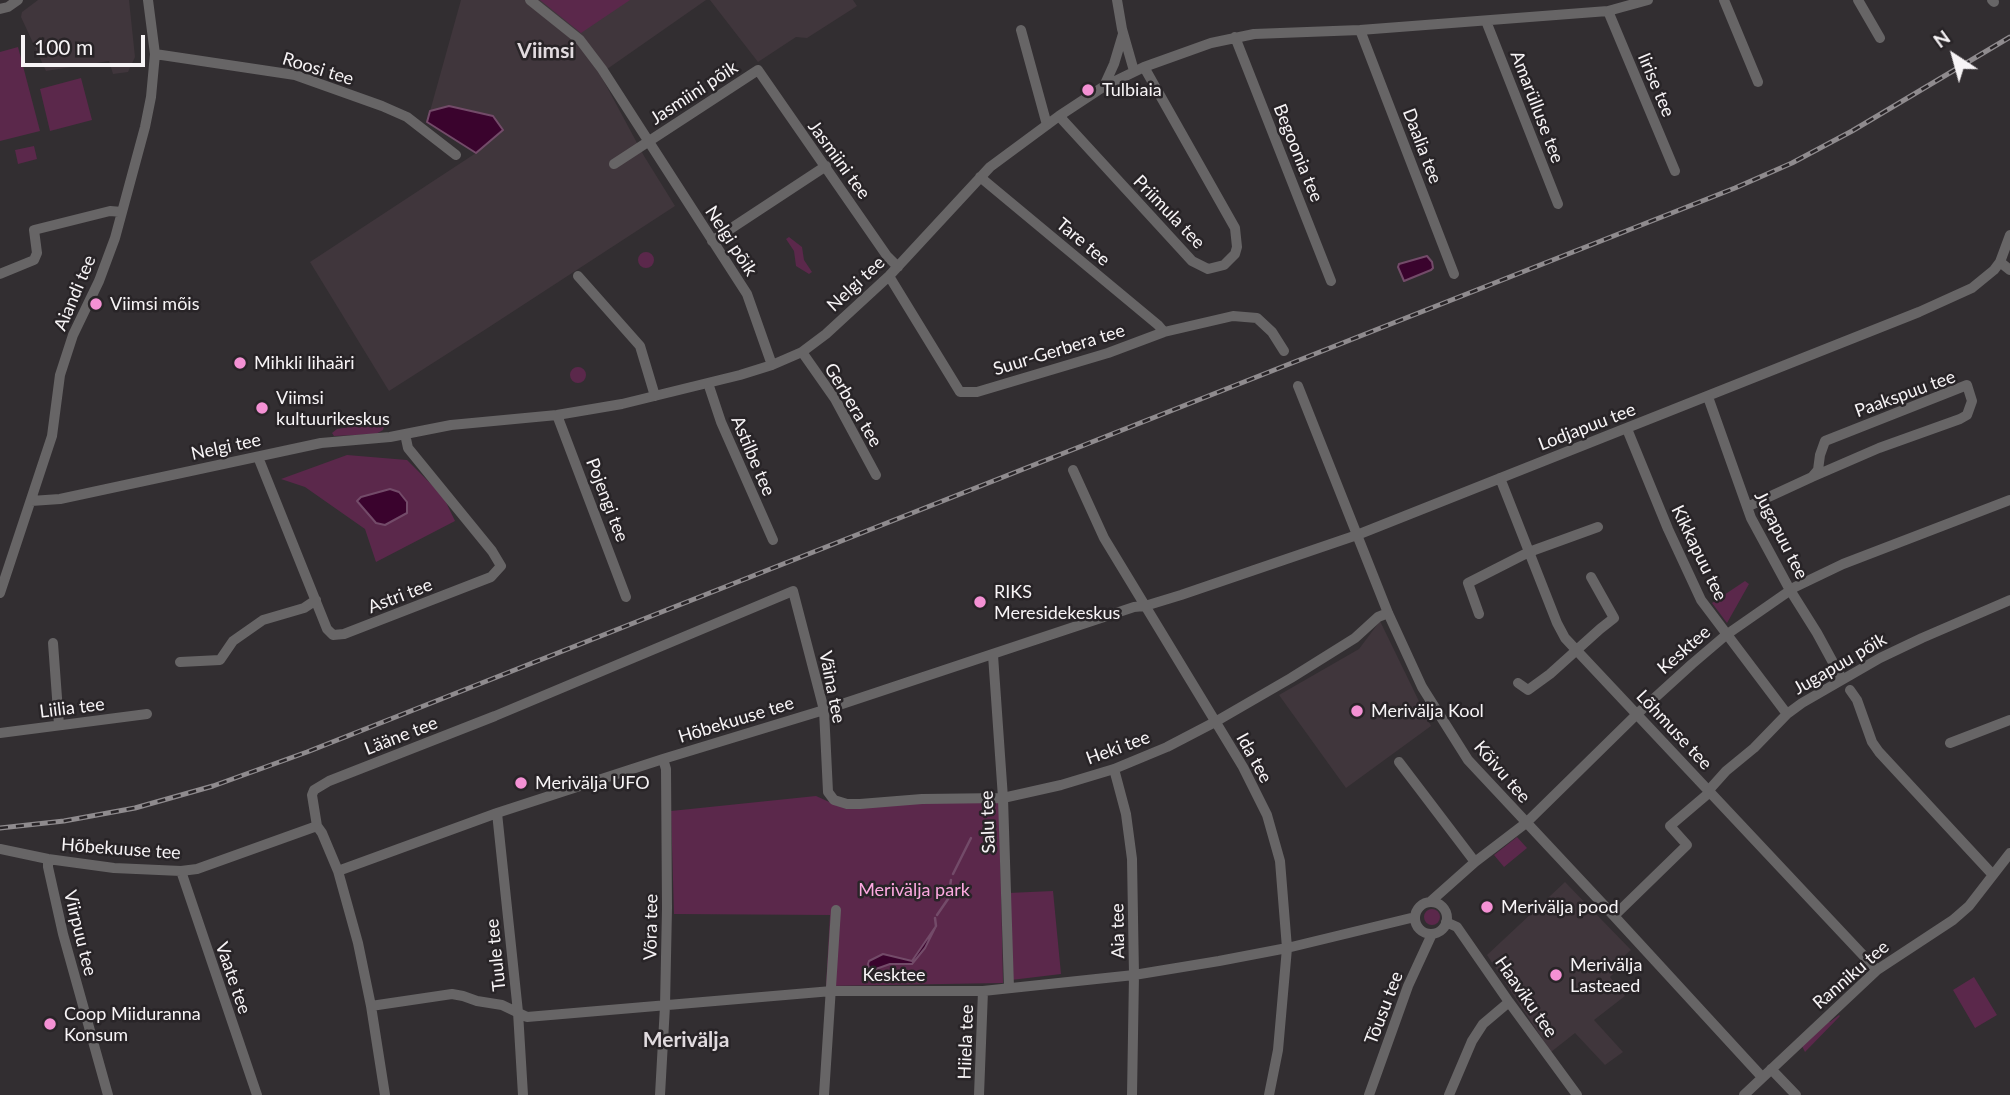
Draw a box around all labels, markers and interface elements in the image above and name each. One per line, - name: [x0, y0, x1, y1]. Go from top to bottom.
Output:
- scale bar: [24, 21, 149, 65]
- north arrow: [1919, 21, 1989, 91]
- text: N: [1929, 25, 1954, 52]
- text: 100 m: [34, 34, 93, 59]
- district label: Viimsi: [517, 38, 575, 64]
- street label: Roosi tee: [280, 48, 356, 90]
- street label: Amarülluse tee: [1506, 48, 1568, 166]
- street label: Iirise tee: [1633, 50, 1679, 120]
- street label: Jasmiini põik: [646, 57, 742, 129]
- place label: Tulbiaia: [1102, 79, 1162, 101]
- marker: Tulbiaia: [1080, 82, 1096, 98]
- street label: Begoonia tee: [1269, 101, 1327, 205]
- street label: Daalia tee: [1398, 105, 1446, 187]
- street label: Jasmiini tee: [803, 117, 875, 203]
- street label: Priimula tee: [1129, 171, 1209, 253]
- street label: Nelgi põik: [700, 202, 762, 280]
- street label: Tare tee: [1052, 213, 1114, 271]
- street label: Aiandi tee: [49, 252, 101, 334]
- street label: Nelgi tee: [823, 252, 889, 316]
- place label: Viimsi mõis: [110, 293, 199, 315]
- marker: Viimsi mõis: [88, 296, 104, 312]
- street label: Suur-Gerbera tee: [991, 320, 1127, 380]
- place label: Mihkli lihaäri: [254, 352, 355, 374]
- marker: Mihkli lihaäri: [232, 355, 248, 371]
- street label: Gerbera tee: [820, 359, 886, 451]
- street label: Paakspuu tee: [1852, 366, 1958, 422]
- place label: Viimsi kultuurikeskus: [276, 387, 390, 430]
- street label: Lodjapuu tee: [1535, 399, 1639, 455]
- marker: Viimsi kultuurikeskus: [254, 400, 270, 416]
- street label: Astilbe tee: [726, 413, 780, 499]
- street label: Nelgi tee: [189, 429, 263, 465]
- street label: Pojengi tee: [581, 455, 633, 545]
- street label: Jugapuu tee: [1750, 487, 1812, 583]
- street label: Kikkapuu tee: [1667, 502, 1731, 604]
- street label: Astri tee: [365, 574, 435, 618]
- place label: RIKS Meresidekeskus: [994, 581, 1120, 624]
- marker: RIKS Meresidekeskus: [972, 594, 988, 610]
- street label: Kesktee: [1653, 621, 1715, 679]
- street label: Jugapuu põik: [1789, 629, 1891, 699]
- street label: Väina tee: [814, 649, 850, 725]
- street label: Lõhmuse tee: [1632, 686, 1716, 774]
- street label: Hõbekuuse tee: [676, 692, 796, 748]
- street label: Liilia tee: [38, 693, 106, 723]
- place label: Merivälja Kool: [1371, 700, 1484, 722]
- marker: Merivälja Kool: [1349, 703, 1365, 719]
- street label: Lääne tee: [361, 712, 441, 760]
- street label: Heki tee: [1083, 726, 1153, 770]
- street label: Ida tee: [1232, 729, 1276, 787]
- street label: Kõivu tee: [1469, 737, 1535, 807]
- place label: Merivälja UFO: [535, 772, 650, 794]
- marker: Merivälja UFO: [513, 775, 529, 791]
- street label: Salu tee: [976, 790, 1000, 854]
- street label: Hõbekuuse tee: [60, 834, 182, 864]
- park label: Merivälja park: [858, 879, 970, 901]
- street label: Viirpuu tee: [59, 888, 101, 978]
- street label: Võra tee: [640, 894, 662, 960]
- place label: Merivälja pood: [1501, 896, 1619, 918]
- marker: Merivälja pood: [1479, 899, 1495, 915]
- street label: Aia tee: [1107, 903, 1129, 959]
- street label: Tuule tee: [481, 918, 511, 992]
- street label: Ranniku tee: [1809, 936, 1893, 1014]
- street label: Vaate tee: [211, 939, 255, 1017]
- street label: Haaviku tee: [1490, 952, 1562, 1042]
- place label: Merivälja Lasteaed: [1570, 954, 1642, 996]
- street label: Kesktee: [862, 964, 926, 986]
- marker: Merivälja Lasteaed: [1548, 967, 1564, 983]
- street label: Tõusu tee: [1360, 968, 1408, 1048]
- place label: Coop Miiduranna Konsum: [64, 1003, 201, 1046]
- street label: Hiiela tee: [954, 1004, 978, 1080]
- marker: Coop Miiduranna Konsum: [42, 1016, 58, 1032]
- district label: Merivälja: [643, 1027, 729, 1053]

